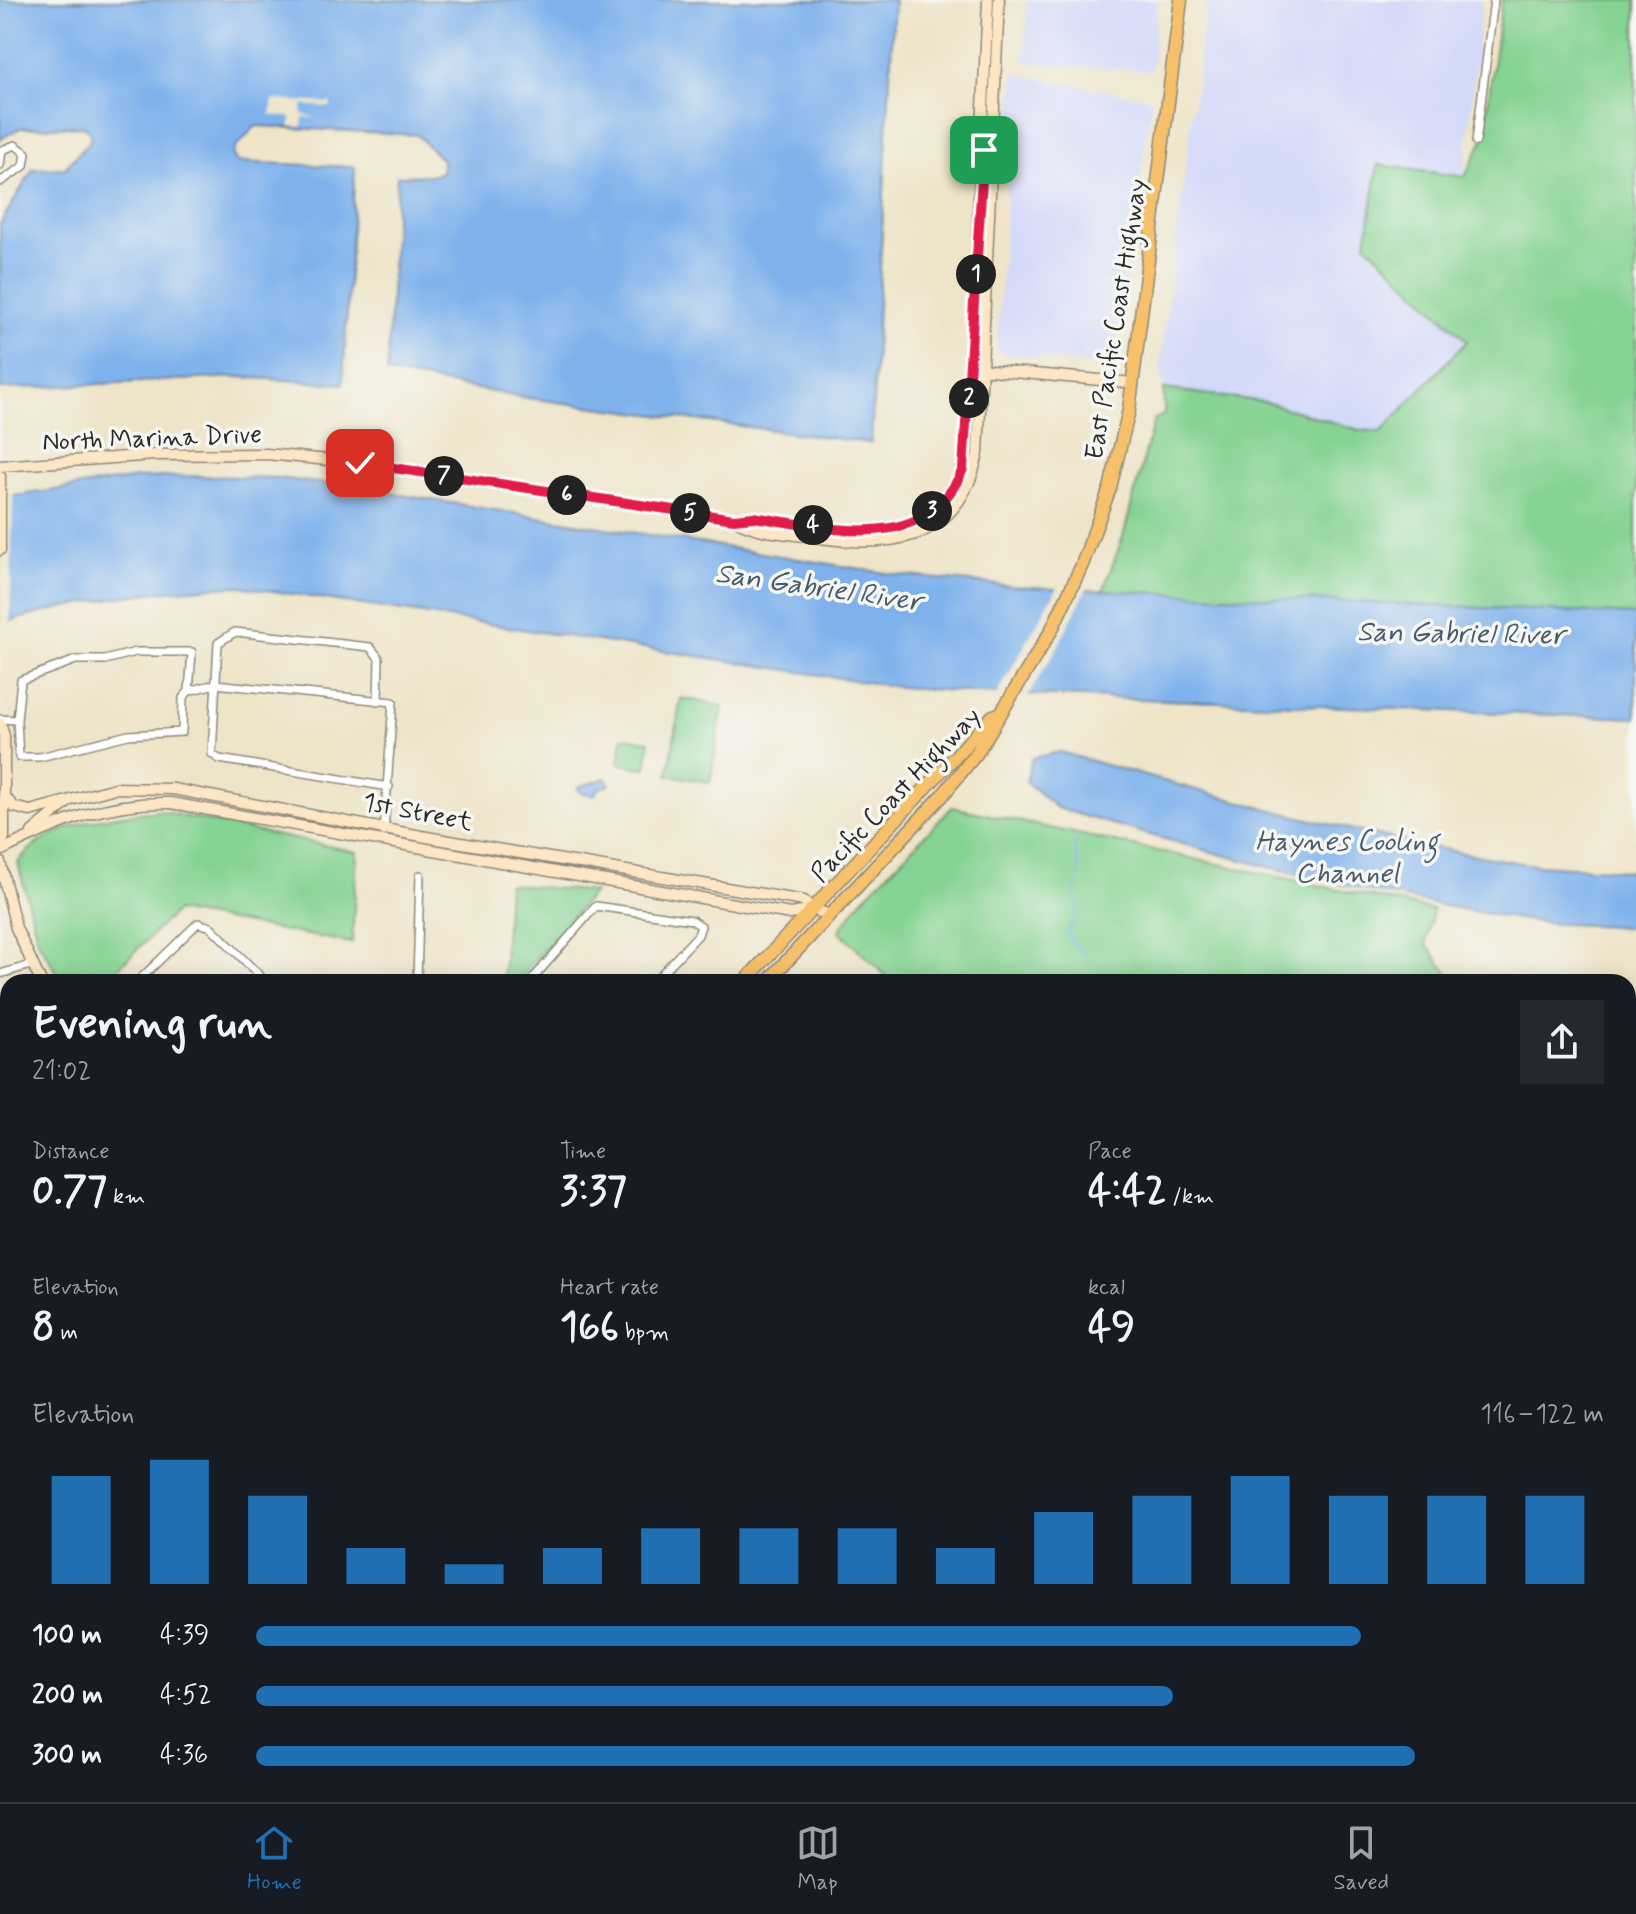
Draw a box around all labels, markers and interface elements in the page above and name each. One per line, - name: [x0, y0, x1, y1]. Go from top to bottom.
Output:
- pin: [950, 116, 1018, 184]
- icon: arrive: [962, 128, 1006, 172]
- street label: East Pacific Coast Highway: [1078, 176, 1159, 463]
- pin: 1: [956, 254, 996, 294]
- text: 1: [971, 260, 981, 288]
- pin: 2: [949, 378, 989, 418]
- text: 2: [964, 384, 974, 412]
- street label: North Marina Drive: [42, 418, 262, 460]
- pin: [326, 429, 394, 497]
- icon: check: [338, 441, 382, 485]
- pin: 7: [424, 456, 464, 496]
- text: 7: [437, 462, 451, 490]
- pin: 6: [547, 475, 587, 515]
- text: 6: [561, 481, 573, 509]
- pin: 3: [912, 491, 952, 531]
- pin: 5: [670, 493, 710, 533]
- text: 3: [927, 497, 937, 525]
- text: 5: [683, 499, 697, 527]
- pin: 4: [793, 505, 833, 545]
- text: 4: [807, 511, 819, 539]
- water label: San Gabriel River: [713, 556, 928, 622]
- water label: San Gabriel River: [1357, 614, 1569, 655]
- street label: Pacific Coast Highway: [804, 700, 991, 892]
- street label: 1st Street: [360, 786, 475, 840]
- water label: Haynes Cooling Channel: [1255, 824, 1442, 893]
- text: Evening run: [32, 996, 272, 1054]
- button: share: [1520, 1000, 1604, 1084]
- text: 21:02: [32, 1055, 91, 1089]
- text: Distance: [32, 1138, 109, 1166]
- text: Time: [560, 1138, 606, 1166]
- text: Pace: [1088, 1138, 1132, 1166]
- text: 0.77: [32, 1166, 107, 1218]
- text: 3:37: [560, 1166, 627, 1218]
- text: 4:42: [1088, 1166, 1166, 1218]
- text: km: [107, 1183, 145, 1211]
- text: /km: [1166, 1183, 1214, 1211]
- text: Elevation: [32, 1274, 119, 1302]
- text: Heart rate: [560, 1274, 659, 1302]
- text: kcal: [1088, 1274, 1125, 1302]
- text: 8: [32, 1302, 55, 1354]
- text: 166: [560, 1302, 619, 1354]
- text: 49: [1088, 1302, 1135, 1354]
- text: m: [55, 1319, 78, 1347]
- text: bpm: [619, 1319, 669, 1347]
- text: Elevation: [32, 1398, 134, 1432]
- text: 116–122 m: [1480, 1398, 1604, 1432]
- text: 100 m: [32, 1619, 102, 1653]
- text: 4:39: [160, 1619, 209, 1653]
- text: 200 m: [32, 1679, 103, 1713]
- text: 4:52: [160, 1679, 211, 1713]
- text: 300 m: [32, 1739, 102, 1773]
- text: 4:36: [160, 1739, 208, 1773]
- tab: Home: [247, 1821, 302, 1897]
- tab: Map: [796, 1821, 840, 1897]
- tab: Saved: [1333, 1821, 1389, 1897]

